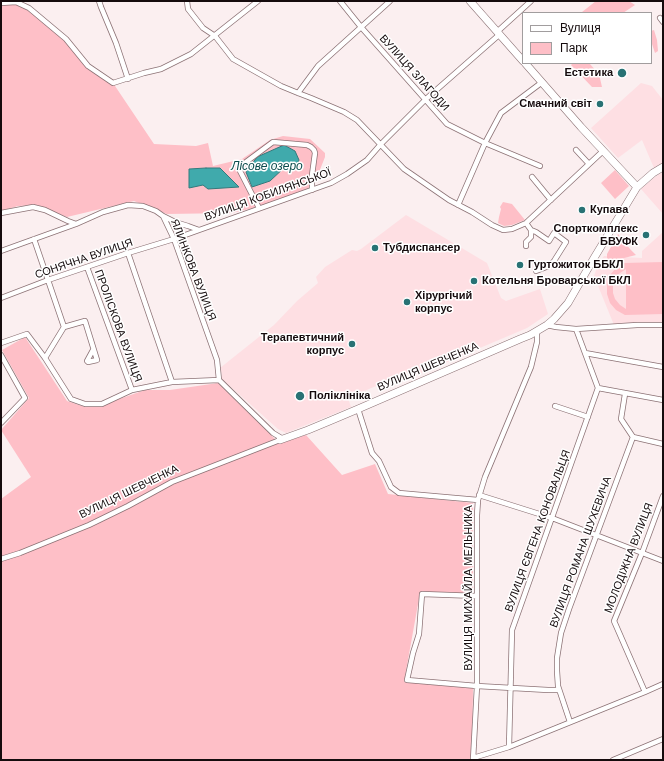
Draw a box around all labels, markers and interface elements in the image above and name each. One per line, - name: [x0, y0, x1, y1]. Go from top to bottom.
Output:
- legend: [522, 12, 652, 64]
- text: Вулиця: [560, 21, 601, 35]
- street label: ВУЛИЦЯ ЗЛАГОДИ: [376, 32, 452, 114]
- text: Парк: [560, 41, 587, 55]
- place label: Естетика: [564, 66, 613, 80]
- marker: Естетика: [616, 67, 628, 79]
- place label: Смачний світ: [519, 97, 592, 111]
- marker: Смачний світ: [595, 99, 605, 109]
- water label: Лісове озеро: [231, 160, 303, 174]
- street label: ВУЛИЦЯ КОБИЛЯНСЬКОЇ: [203, 166, 333, 224]
- place label: Купава: [590, 203, 628, 217]
- marker: Купава: [577, 205, 587, 215]
- street label: ЯЛИНКОВА ВУЛИЦЯ: [167, 217, 219, 323]
- place label: Спорткомплекс БВУФК: [554, 222, 638, 248]
- marker: Спорткомплекс БВУФК: [641, 230, 651, 240]
- street label: СОНЯЧНА ВУЛИЦЯ: [33, 236, 135, 282]
- place label: Тубдиспансер: [383, 241, 460, 255]
- marker: Тубдиспансер: [370, 243, 380, 253]
- place label: Гуртожиток ББКЛ: [528, 258, 624, 272]
- marker: Гуртожиток ББКЛ: [515, 260, 525, 270]
- street label: ПРОЛІСКОВА ВУЛИЦЯ: [92, 268, 144, 384]
- place label: Котельня Броварської БКЛ: [482, 274, 631, 288]
- marker: Котельня Броварської БКЛ: [469, 276, 479, 286]
- place label: Хірургічий корпус: [415, 289, 472, 315]
- marker: Хірургічий корпус: [402, 297, 412, 307]
- place label: Терапевтичний корпус: [261, 331, 344, 357]
- marker: Терапевтичний корпус: [347, 339, 357, 349]
- street label: ВУЛИЦЯ ШЕВЧЕНКА: [375, 340, 481, 394]
- place label: Поліклініка: [309, 389, 370, 403]
- marker: Поліклініка: [294, 390, 306, 402]
- street label: ВУЛИЦЯ ЄВГЕНА КОНОВАЛЬЦЯ: [503, 448, 573, 614]
- street label: ВУЛИЦЯ ШЕВЧЕНКА: [77, 462, 181, 522]
- street label: ВУЛИЦЯ РОМАНА ШУХЕВИЧА: [547, 475, 615, 629]
- street label: МОЛОДІЖНА ВУЛИЦЯ: [602, 501, 656, 615]
- street label: ВУЛИЦЯ МИХАЙЛА МЕЛЬНИКА: [462, 505, 476, 671]

